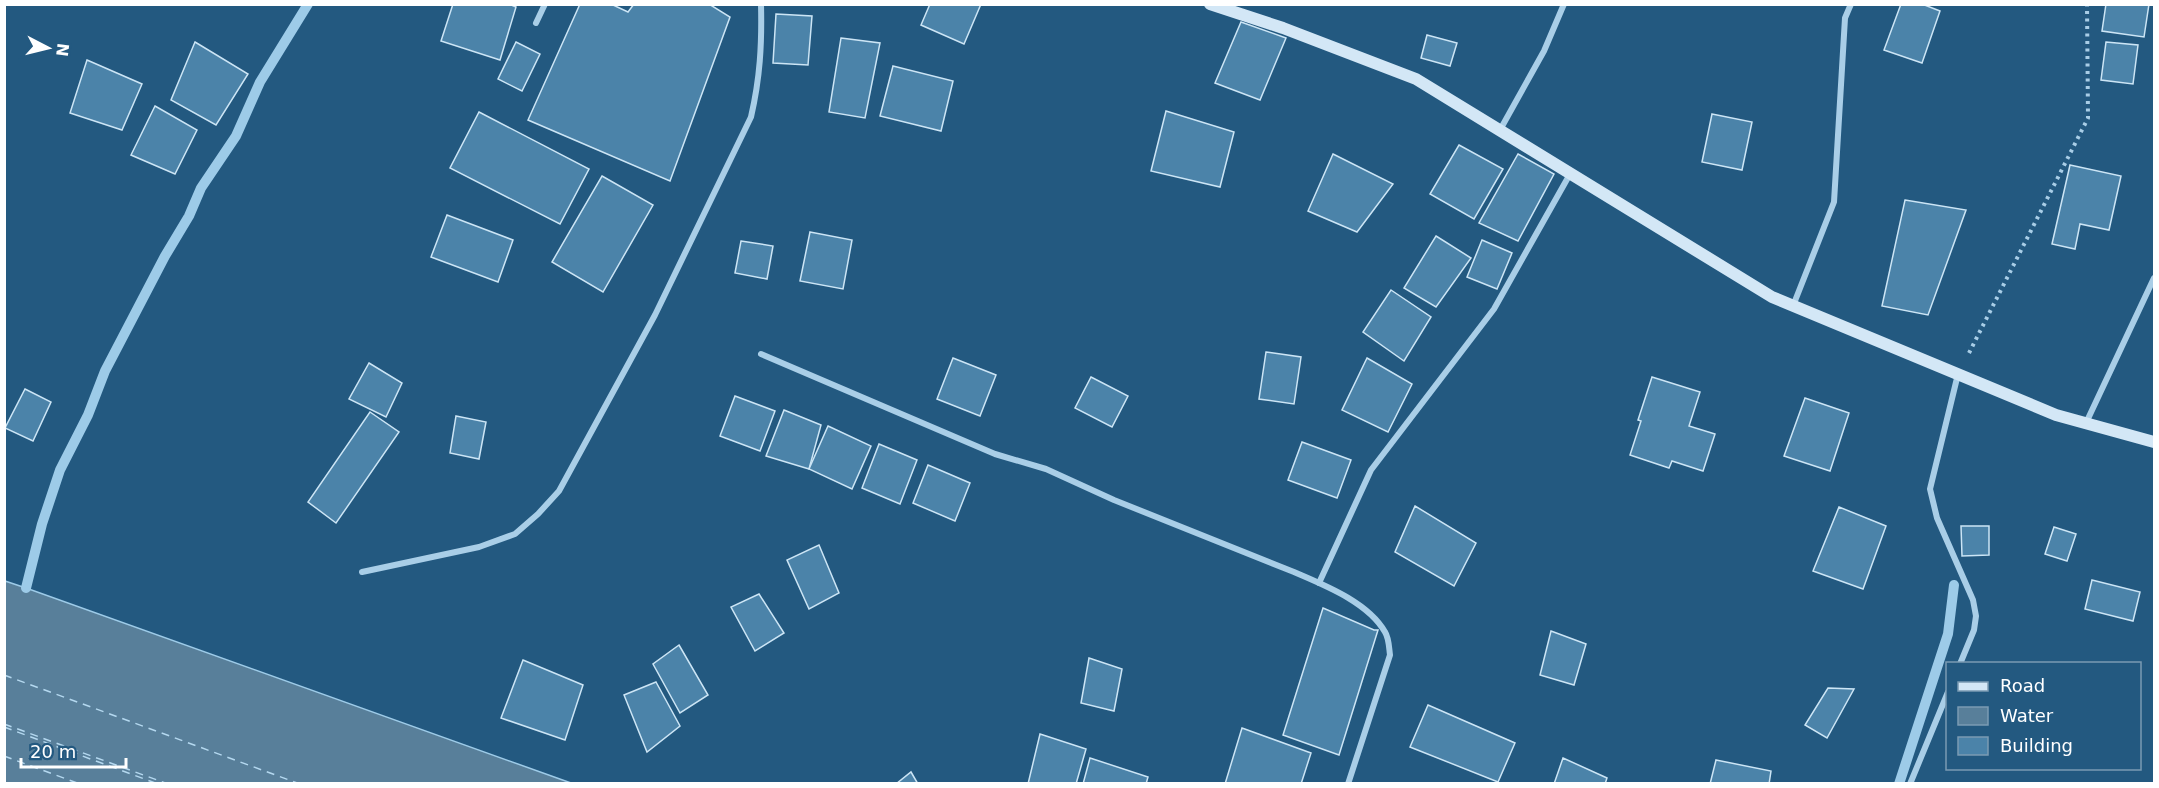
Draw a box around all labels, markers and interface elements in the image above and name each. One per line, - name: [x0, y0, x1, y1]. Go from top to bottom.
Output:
- north arrow: [18, 18, 78, 78]
- text: N: [52, 42, 73, 58]
- legend: [1946, 662, 2141, 770]
- text: Road: [2000, 675, 2045, 696]
- text: Water: [2000, 705, 2054, 726]
- scale bar: [21, 731, 126, 769]
- text: Building: [2000, 735, 2073, 756]
- text: 20 m: [30, 741, 76, 762]

